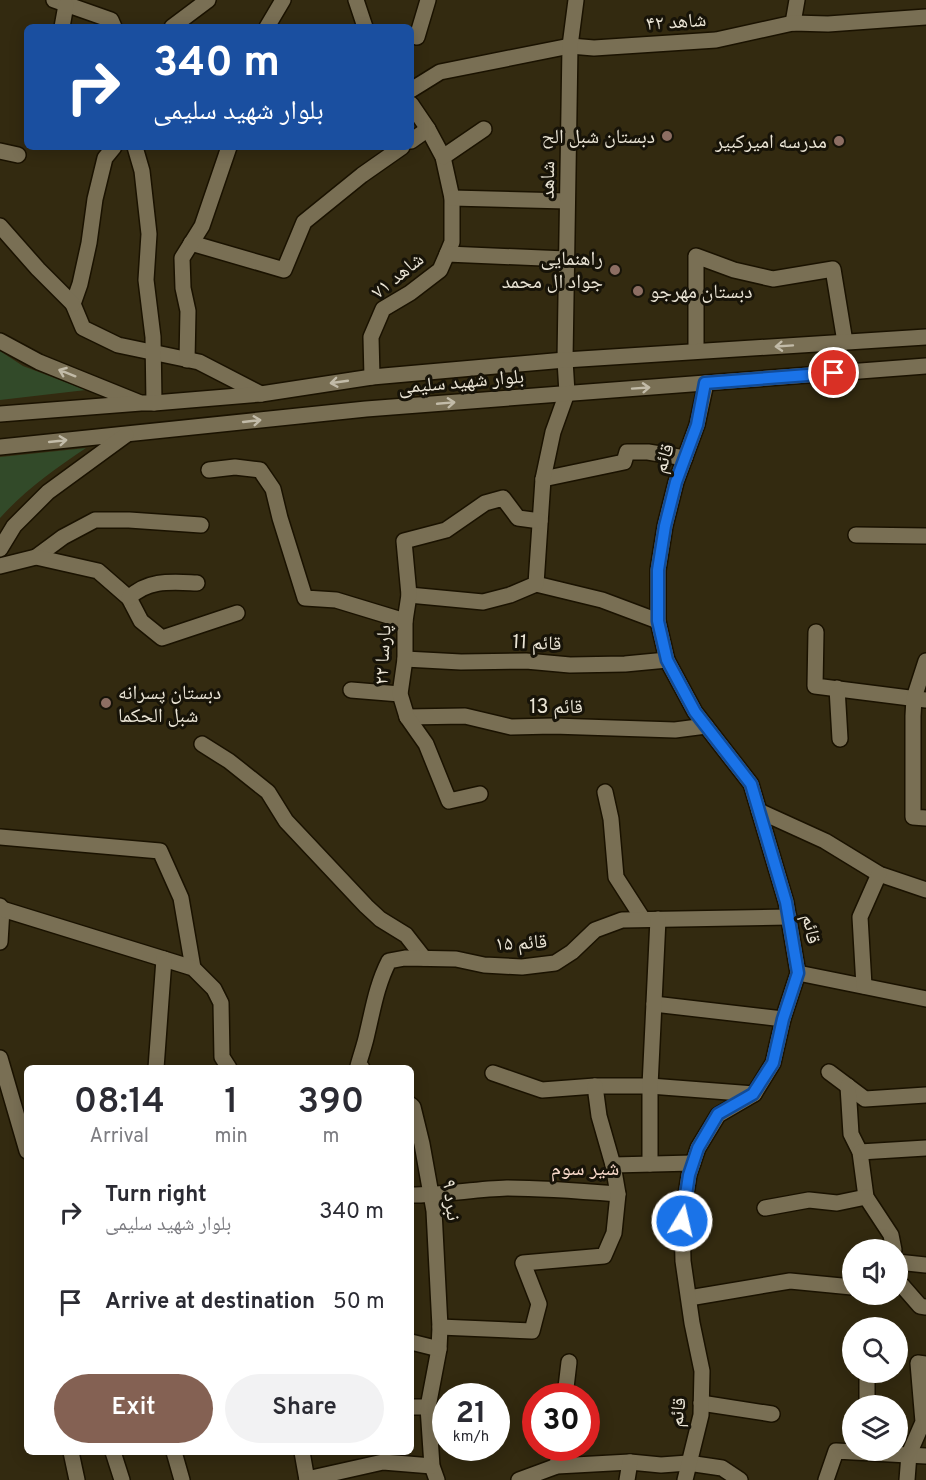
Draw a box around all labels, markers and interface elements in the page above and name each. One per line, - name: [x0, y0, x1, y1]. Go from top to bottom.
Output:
- street label: شاهد ۴۲: [645, 8, 707, 38]
- text: 340 m: [153, 38, 280, 91]
- icon: right: [54, 48, 132, 126]
- text: بلوار شهید سلیمی: [153, 95, 324, 129]
- place label: دبستان شبل الح: [541, 125, 655, 151]
- marker: دبستان شبل الح: [660, 129, 674, 143]
- place label: مدرسه امیرکبیر: [714, 130, 827, 156]
- marker: مدرسه امیرکبیر: [832, 134, 846, 148]
- street label: شاهد: [536, 161, 562, 199]
- street label: شاهد ۷۱: [367, 247, 430, 306]
- place label: راهنمایی جواد ال محمد: [502, 247, 603, 296]
- marker: راهنمایی جواد ال محمد: [608, 263, 622, 277]
- place label: دبستان مهرجو: [650, 280, 753, 306]
- marker: دبستان مهرجو: [631, 284, 645, 298]
- one-way arrow: [774, 341, 794, 352]
- pin: [808, 347, 859, 398]
- icon: arrive: [817, 356, 850, 389]
- street label: بلوار شهید سلیمی: [397, 365, 525, 401]
- one-way arrow: [58, 367, 77, 378]
- one-way arrow: [330, 376, 350, 387]
- one-way arrow: [630, 382, 650, 393]
- one-way arrow: [436, 397, 456, 408]
- one-way arrow: [242, 415, 262, 426]
- one-way arrow: [48, 435, 68, 446]
- street label: قائم: [648, 440, 682, 477]
- street label: پارسا ۲۲: [369, 624, 399, 686]
- street label: قائم 11: [512, 630, 562, 658]
- place label: دبستان پسرانه شبل الحکما: [118, 681, 221, 730]
- street label: قائم 13: [529, 695, 583, 721]
- marker: دبستان پسرانه شبل الحکما: [99, 696, 113, 710]
- street label: قائم: [795, 913, 825, 946]
- street label: قائم ۱۵: [494, 930, 548, 958]
- text: 08:14: [74, 1080, 165, 1126]
- text: 1: [224, 1080, 238, 1126]
- text: 390: [298, 1080, 364, 1126]
- text: Arrival: [89, 1124, 149, 1150]
- text: min: [215, 1124, 248, 1150]
- text: m: [322, 1124, 339, 1150]
- district label: شیر سوم: [551, 1156, 619, 1183]
- street label: نبرد ۹: [435, 1178, 465, 1222]
- text: Turn right: [105, 1182, 207, 1209]
- position arrow: [650, 1189, 714, 1253]
- icon: right: [54, 1196, 87, 1229]
- text: 340 m: [319, 1199, 384, 1226]
- text: بلوار شهید سلیمی: [105, 1212, 231, 1238]
- map controls: [842, 1239, 908, 1461]
- button: sound: [842, 1239, 908, 1305]
- icon: arrive: [54, 1286, 87, 1319]
- text: Arrive at destination: [105, 1289, 315, 1316]
- text: 50 m: [333, 1289, 385, 1316]
- button: search: [842, 1317, 908, 1383]
- button: Exit: [54, 1374, 213, 1443]
- button: Share: [225, 1374, 384, 1443]
- speed limit sign: 30: [522, 1383, 600, 1461]
- button: layers: [842, 1395, 908, 1461]
- text: 21: [456, 1396, 486, 1433]
- street label: قائم: [664, 1396, 694, 1429]
- text: km/h: [453, 1428, 489, 1447]

